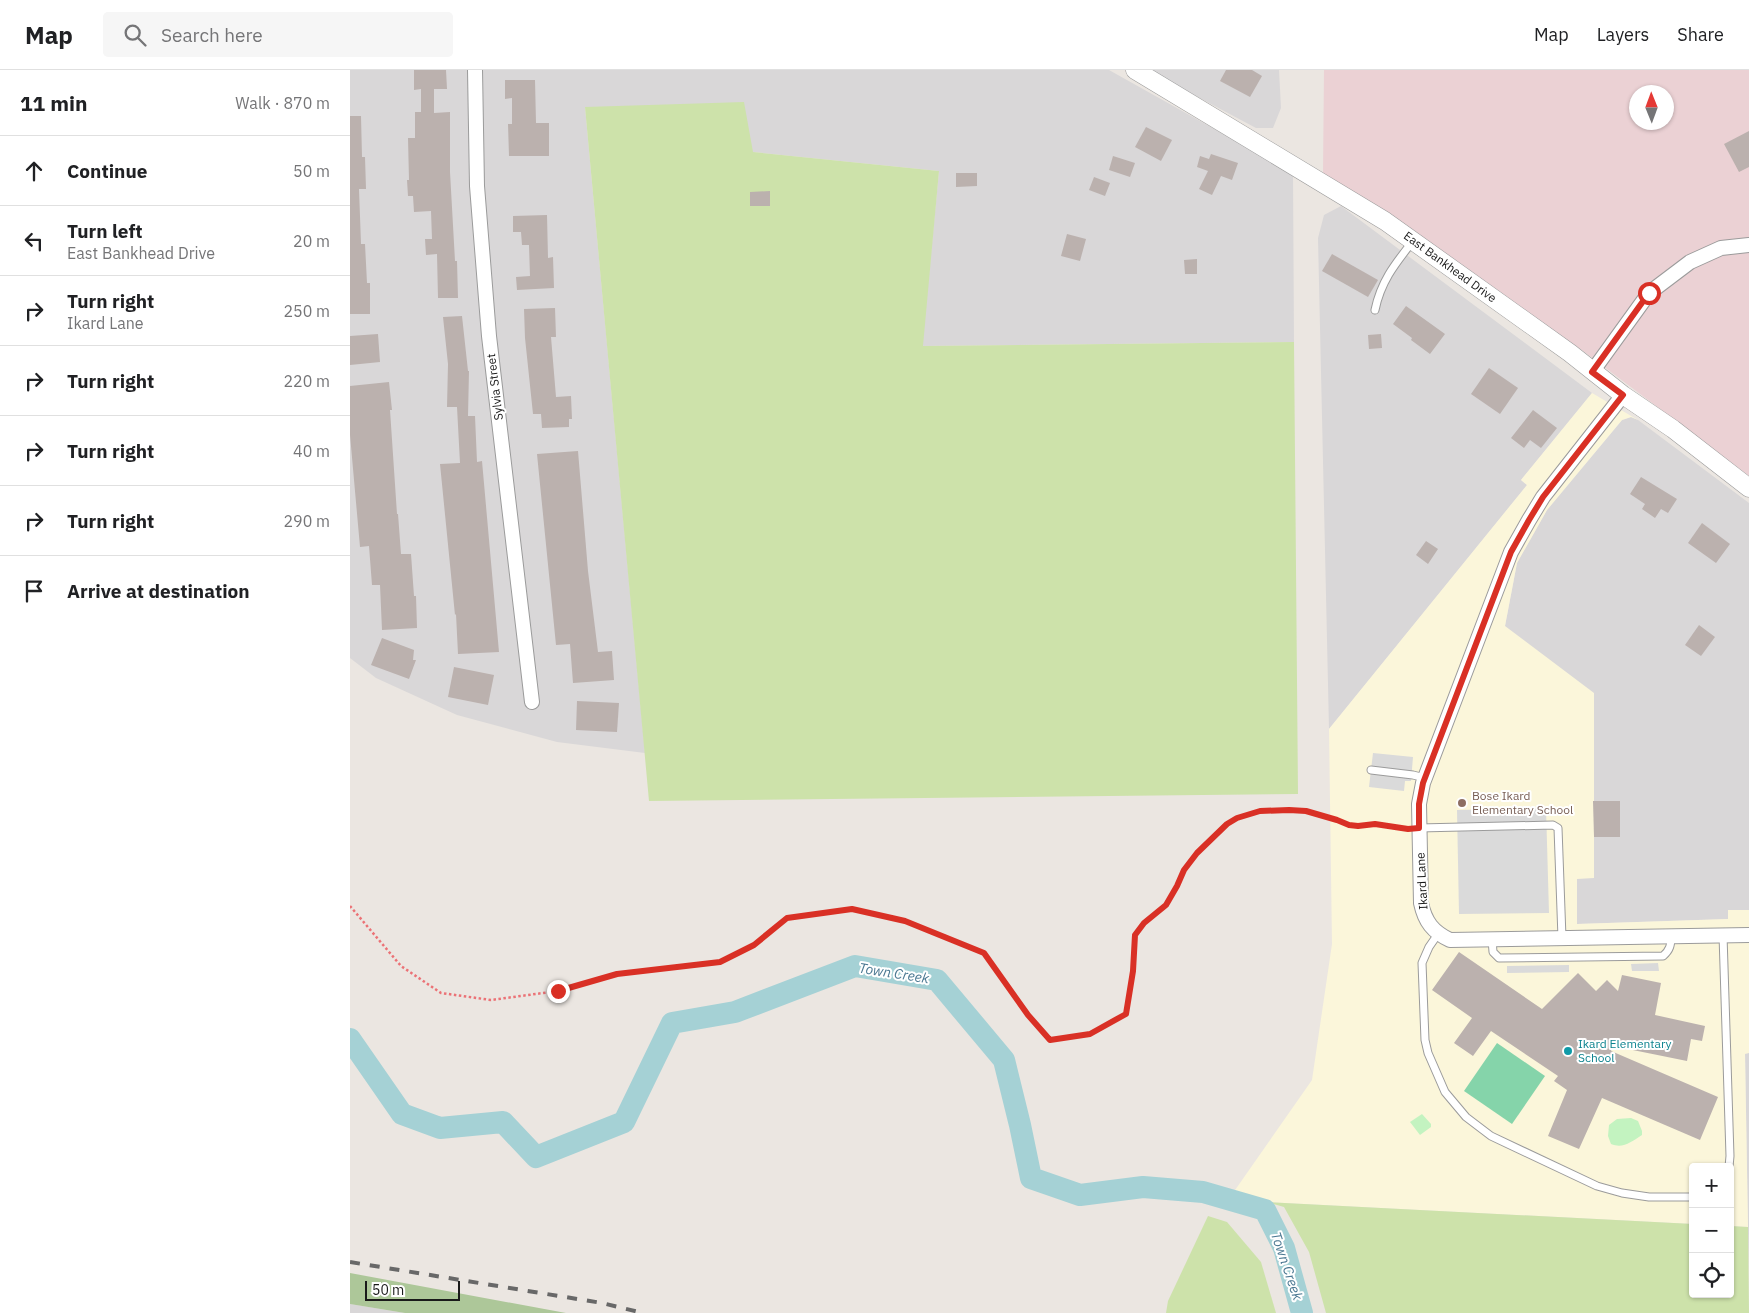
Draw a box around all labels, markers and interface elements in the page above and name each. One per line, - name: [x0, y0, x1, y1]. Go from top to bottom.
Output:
- search box: [103, 12, 453, 57]
- text: Map: [25, 19, 73, 51]
- icon: search: [121, 21, 149, 49]
- text: Search here: [161, 23, 263, 47]
- text: Map: [1534, 23, 1569, 46]
- text: Layers: [1597, 23, 1649, 46]
- text: Share: [1677, 23, 1724, 46]
- north arrow: [1629, 85, 1674, 130]
- text: 11 min: [20, 89, 87, 117]
- text: Walk · 870 m: [235, 93, 330, 113]
- icon: ahead: [20, 157, 48, 185]
- text: Continue: [67, 159, 147, 183]
- text: 50 m: [293, 161, 330, 181]
- text: Turn left: [67, 219, 143, 243]
- icon: left: [20, 227, 48, 255]
- street label: East Bankhead Drive: [1401, 228, 1500, 306]
- text: 20 m: [293, 231, 330, 251]
- text: East Bankhead Drive: [67, 243, 215, 263]
- route start: [1638, 282, 1661, 305]
- text: Turn right: [67, 289, 154, 313]
- icon: right: [20, 297, 48, 325]
- text: 250 m: [283, 301, 330, 321]
- text: Ikard Lane: [67, 313, 144, 333]
- street label: Sylvia Street: [483, 353, 506, 421]
- icon: right: [20, 367, 48, 395]
- text: Turn right: [67, 369, 154, 393]
- text: 220 m: [283, 371, 330, 391]
- icon: right: [20, 437, 48, 465]
- text: Turn right: [67, 439, 154, 463]
- text: 40 m: [293, 441, 330, 461]
- icon: right: [20, 507, 48, 535]
- text: Turn right: [67, 509, 154, 533]
- text: 290 m: [283, 511, 330, 531]
- icon: arrive: [20, 577, 48, 605]
- text: Arrive at destination: [67, 579, 250, 603]
- place label: Bose Ikard Elementary School: [1472, 788, 1573, 817]
- marker: Bose Ikard Elementary School: [1456, 797, 1468, 809]
- street label: Ikard Lane: [1412, 852, 1430, 910]
- water label: Town Creek: [858, 959, 931, 988]
- route end: [547, 980, 570, 1003]
- place label: Ikard Elementary School: [1578, 1036, 1671, 1065]
- marker: Ikard Elementary School: [1562, 1045, 1574, 1057]
- map controls: [1689, 1163, 1734, 1298]
- button: +: [1689, 1163, 1734, 1208]
- button: −: [1689, 1208, 1734, 1253]
- water label: Town Creek: [1267, 1230, 1307, 1303]
- button: locate: [1689, 1253, 1734, 1298]
- scale bar: [365, 1278, 460, 1301]
- text: 50 m: [372, 1281, 404, 1299]

